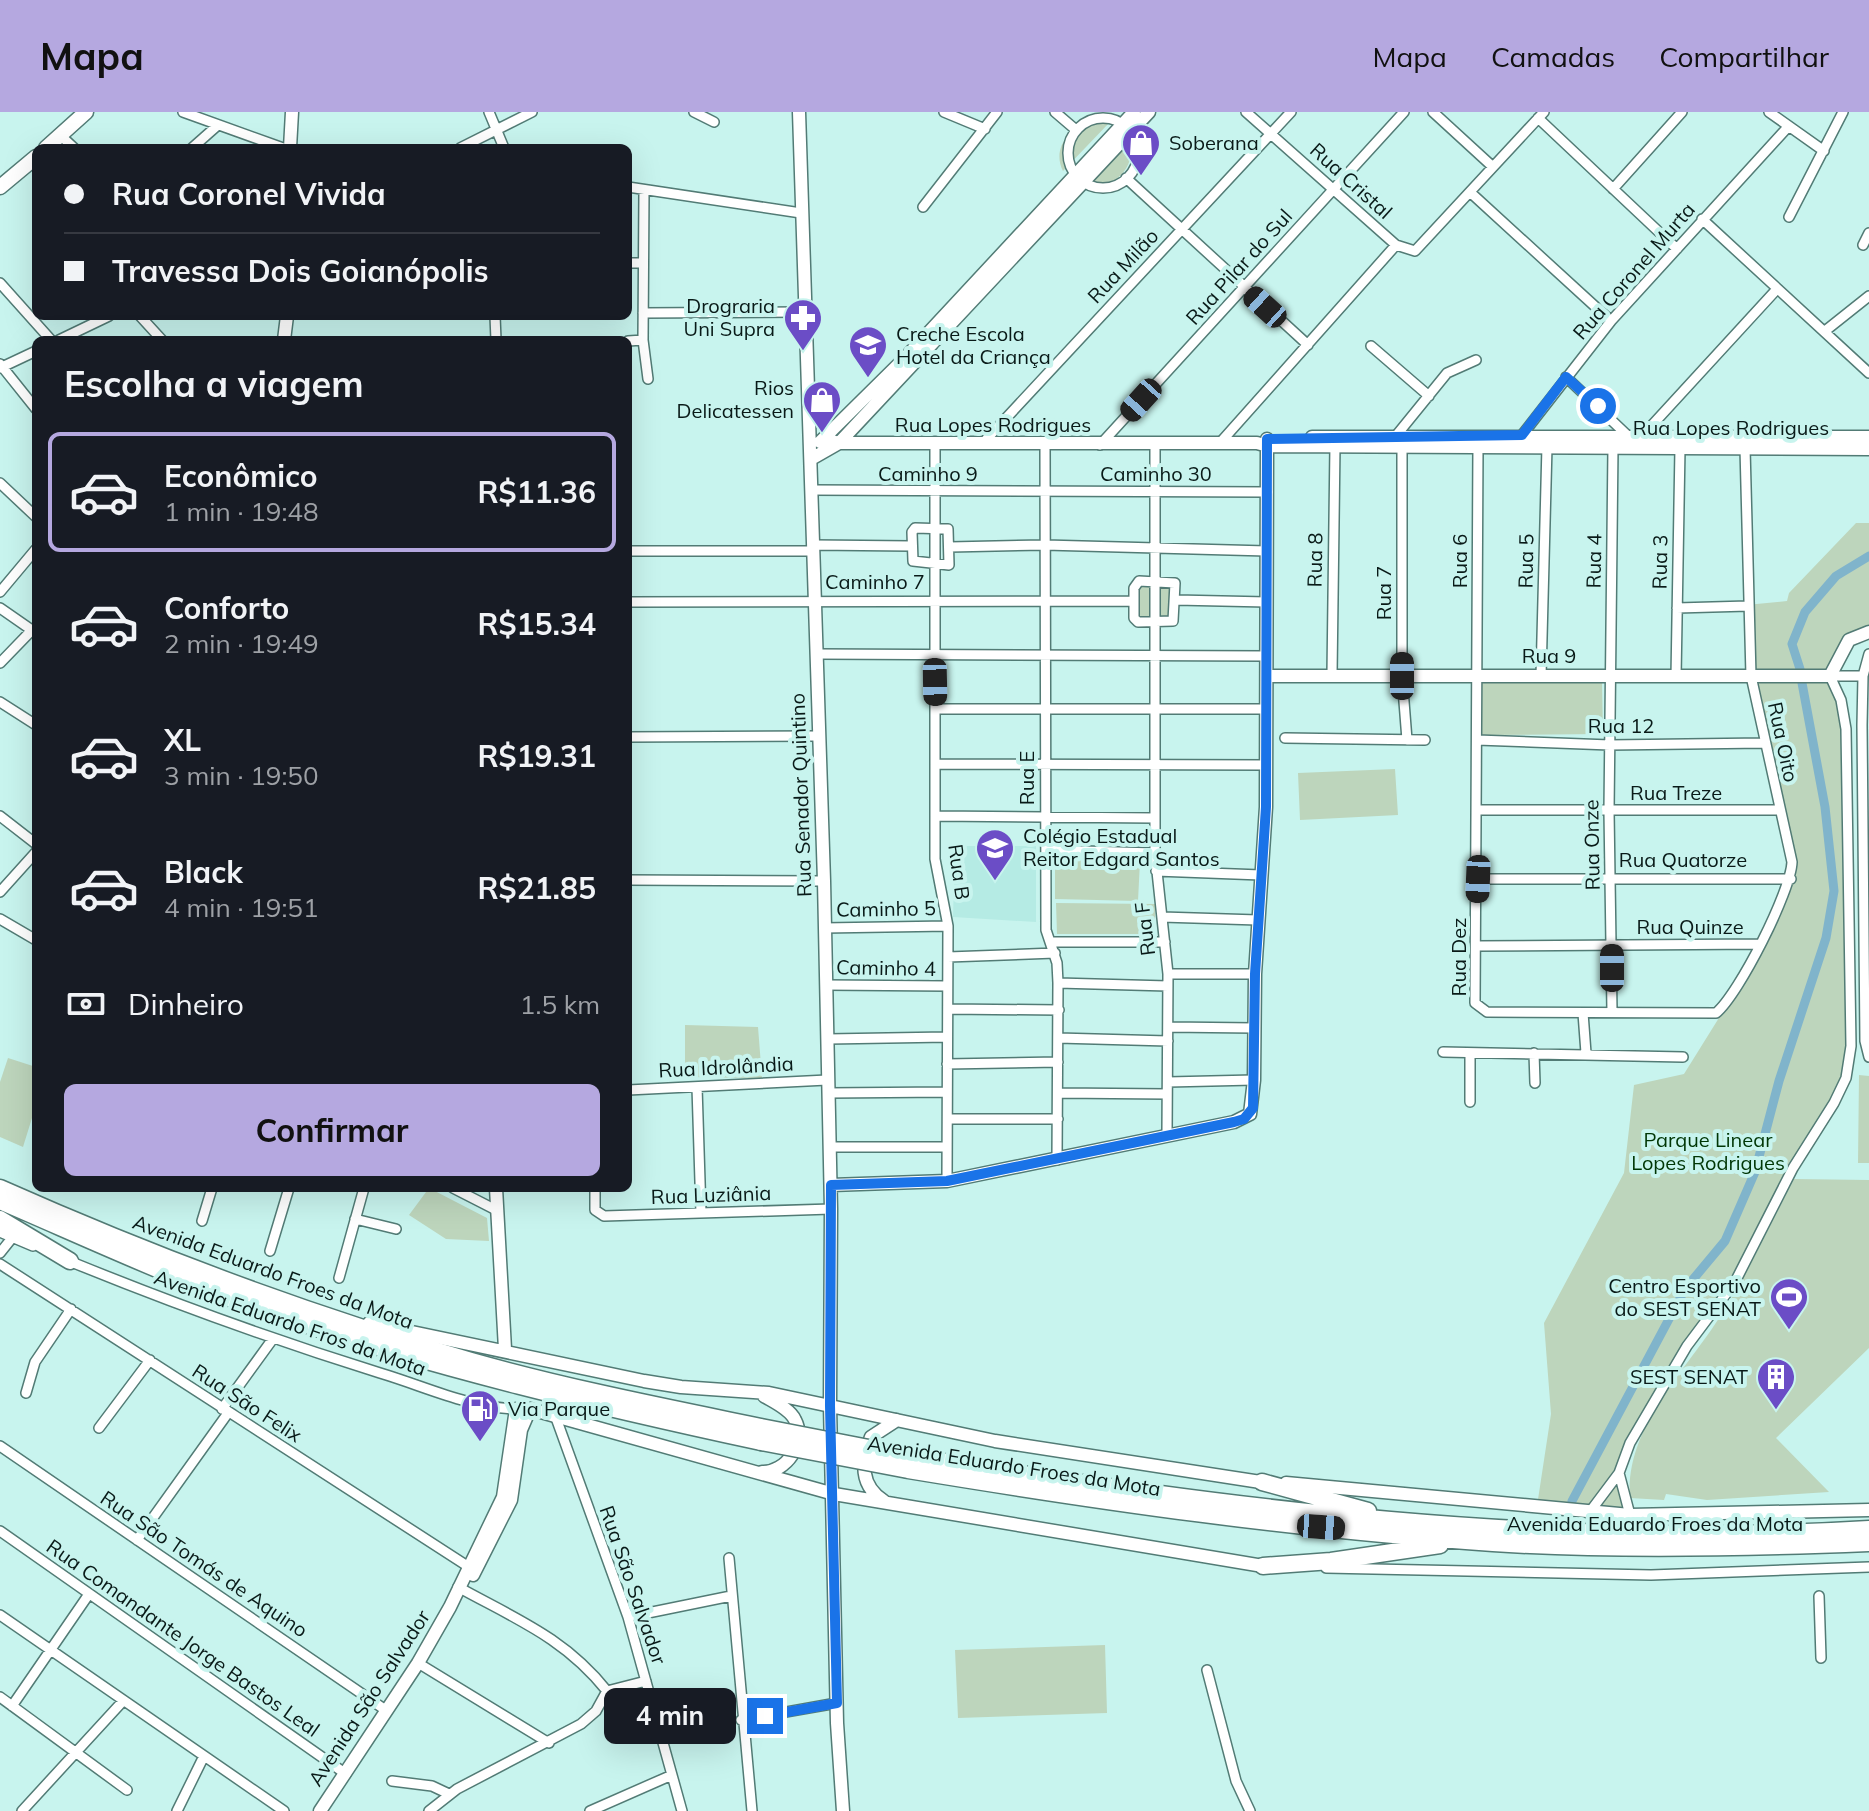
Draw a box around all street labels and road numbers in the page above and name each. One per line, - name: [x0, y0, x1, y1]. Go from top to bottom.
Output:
- street label: Rua Cristal: [1305, 137, 1398, 224]
- street label: Rua Coronel Murta: [1567, 197, 1700, 344]
- street label: Rua Pilar do Sul: [1180, 204, 1297, 330]
- street label: Rua Milão: [1082, 223, 1163, 308]
- street label: Rua Lopes Rodrigues: [895, 412, 1091, 437]
- street label: Rua Lopes Rodrigues: [1633, 415, 1829, 440]
- street label: Caminho 9: [878, 461, 978, 486]
- street label: Caminho 30: [1100, 461, 1212, 486]
- street label: Rua 8: [1302, 532, 1327, 588]
- street label: Rua 5: [1513, 533, 1538, 589]
- street label: Rua 4: [1581, 533, 1606, 589]
- street label: Rua 6: [1447, 534, 1472, 588]
- street label: Rua 3: [1647, 534, 1672, 590]
- street label: Rua 7: [1371, 566, 1396, 620]
- street label: Caminho 7: [825, 569, 925, 594]
- street label: Rua 9: [1522, 643, 1576, 668]
- street label: Rua Senador Quintino: [784, 693, 817, 897]
- street label: Rua Oito: [1763, 700, 1804, 784]
- street label: Rua 12: [1588, 713, 1654, 738]
- street label: Rua E: [1014, 751, 1039, 805]
- street label: Rua Treze: [1630, 780, 1722, 805]
- street label: Rua Onze: [1578, 799, 1605, 891]
- street label: Rua B: [943, 842, 976, 901]
- street label: Rua Quatorze: [1619, 847, 1747, 872]
- street label: Caminho 5: [836, 895, 936, 922]
- street label: Rua F: [1129, 901, 1160, 957]
- street label: Rua Quinze: [1636, 914, 1744, 939]
- street label: Rua Dez: [1446, 918, 1471, 996]
- street label: Caminho 4: [836, 954, 936, 981]
- street label: Rua Idrolândia: [658, 1050, 794, 1083]
- street label: Rua Luziânia: [650, 1180, 772, 1209]
- street label: Avenida Eduardo Froes da Mota: [130, 1209, 417, 1334]
- street label: Avenida Eduardo Fros da Mota: [151, 1264, 429, 1381]
- street label: Rua São Felix: [188, 1358, 307, 1447]
- street label: Avenida Eduardo Froes da Mota: [866, 1430, 1162, 1501]
- street label: Rua São Tomás de Aquino: [96, 1485, 313, 1642]
- street label: Rua São Salvador: [595, 1502, 673, 1668]
- street label: Avenida Eduardo Froes da Mota: [1507, 1511, 1803, 1536]
- street label: Rua Comandante Jorge Bastos Leal: [42, 1533, 325, 1742]
- street label: Avenida São Salvador: [302, 1604, 435, 1790]

